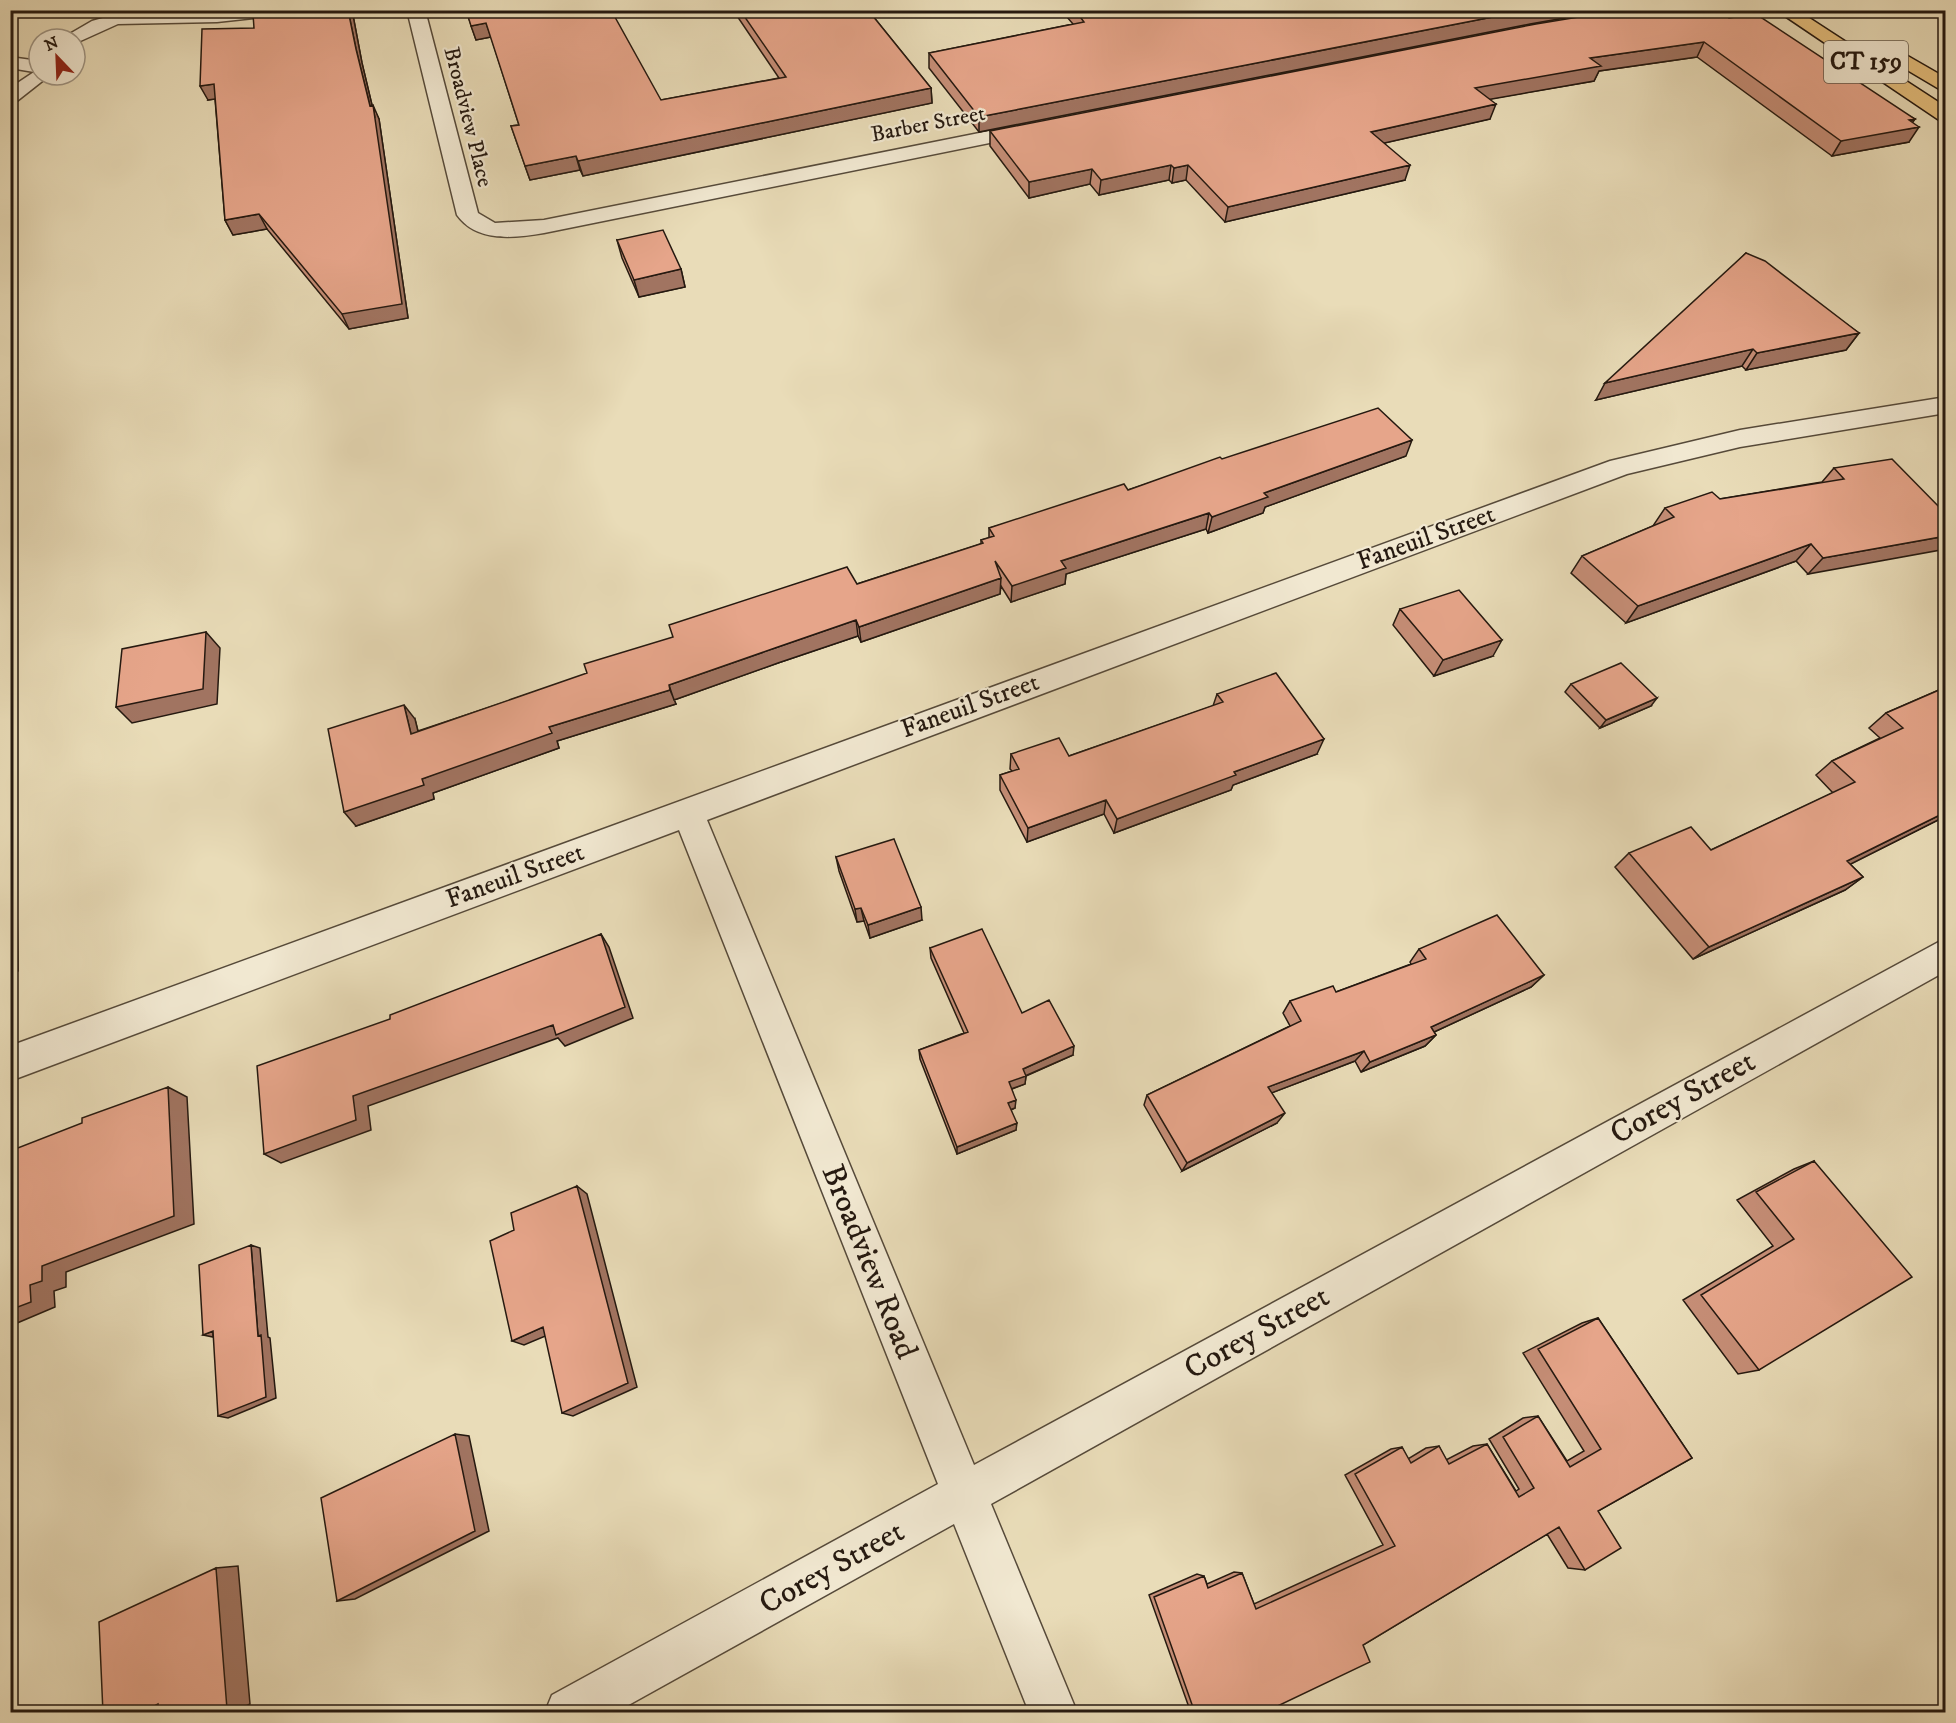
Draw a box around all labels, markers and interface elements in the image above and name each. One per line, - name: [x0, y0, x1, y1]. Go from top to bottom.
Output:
- north arrow: [27, 27, 87, 87]
- text: N: [42, 32, 61, 56]
- road number: CT 159: [1824, 41, 1908, 83]
- street label: Broadview Place: [438, 44, 498, 190]
- street label: Barber Street: [869, 100, 987, 148]
- street label: Faneuil Street: [1352, 498, 1500, 578]
- street label: Faneuil Street: [896, 666, 1044, 746]
- street label: Faneuil Street: [441, 836, 589, 916]
- street label: Corey Street: [1603, 1042, 1763, 1154]
- street label: Broadview Road: [812, 1159, 926, 1365]
- street label: Corey Street: [1177, 1277, 1337, 1389]
- street label: Corey Street: [752, 1512, 912, 1624]

